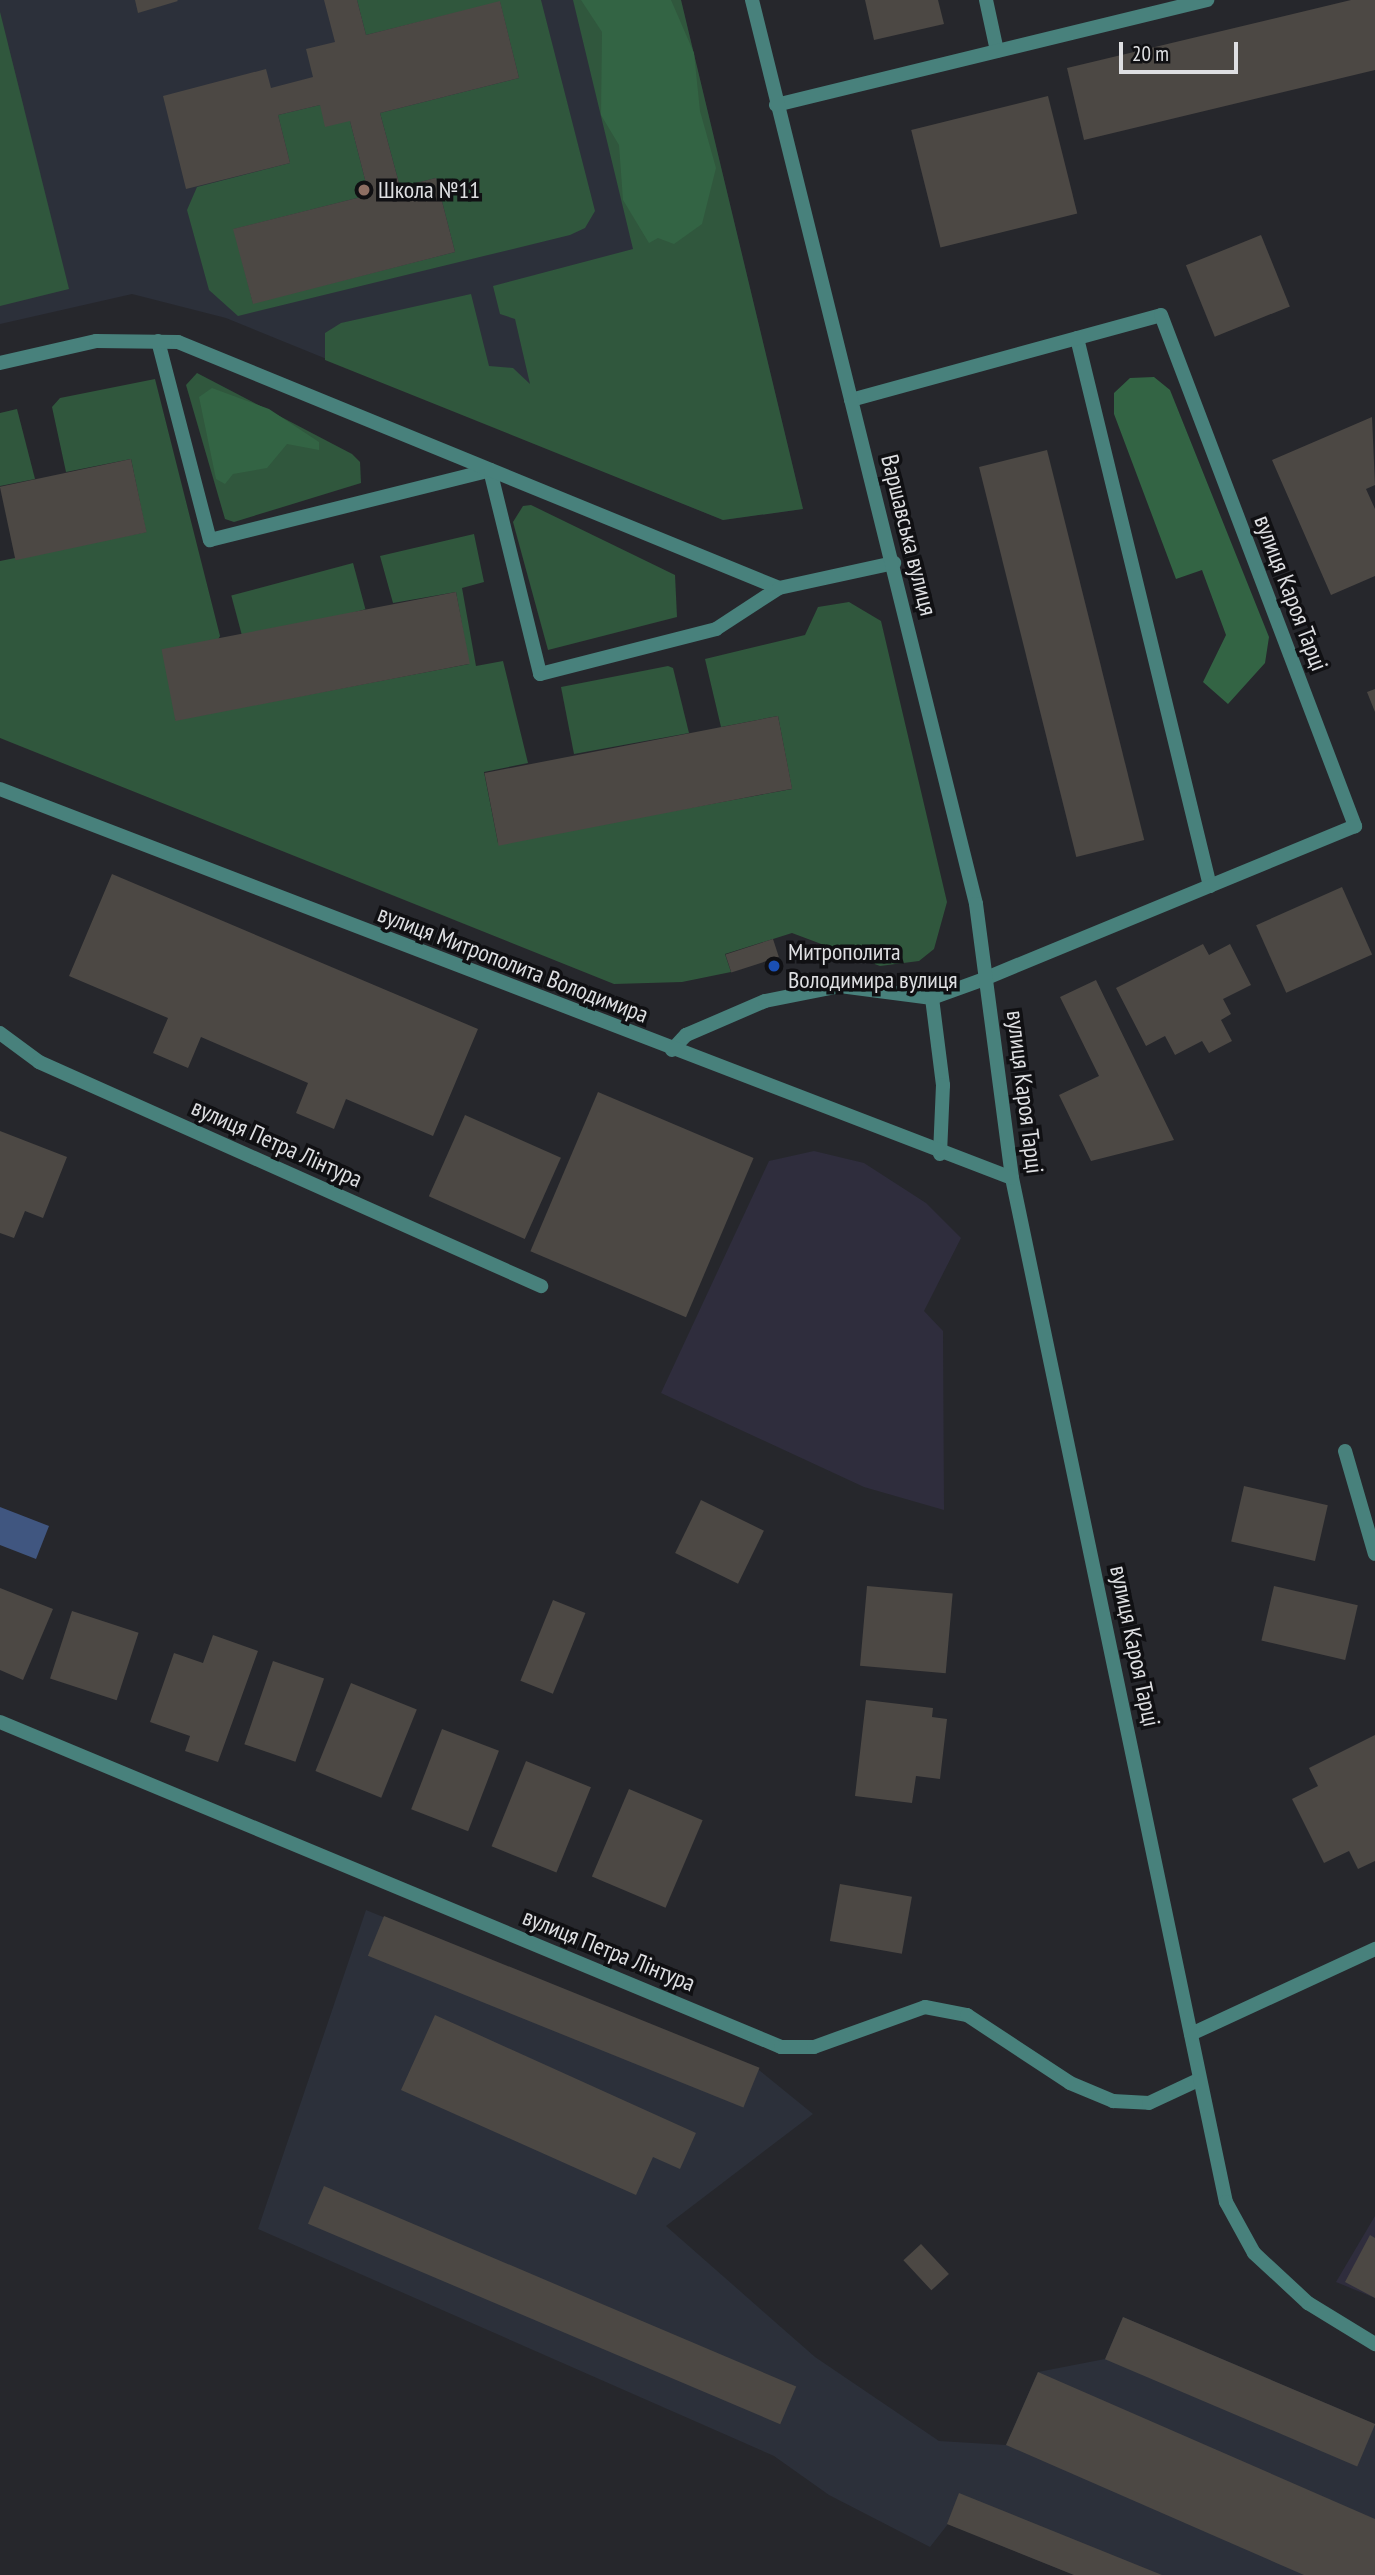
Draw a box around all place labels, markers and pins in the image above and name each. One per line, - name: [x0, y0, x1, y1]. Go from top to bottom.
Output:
- place label: Школа №11: [378, 176, 480, 204]
- marker: Школа №11: [356, 182, 372, 198]
- place label: Митрополита Володимира вулиця: [788, 938, 958, 994]
- marker: Митрополита Володимира вулиця: [766, 958, 782, 974]

